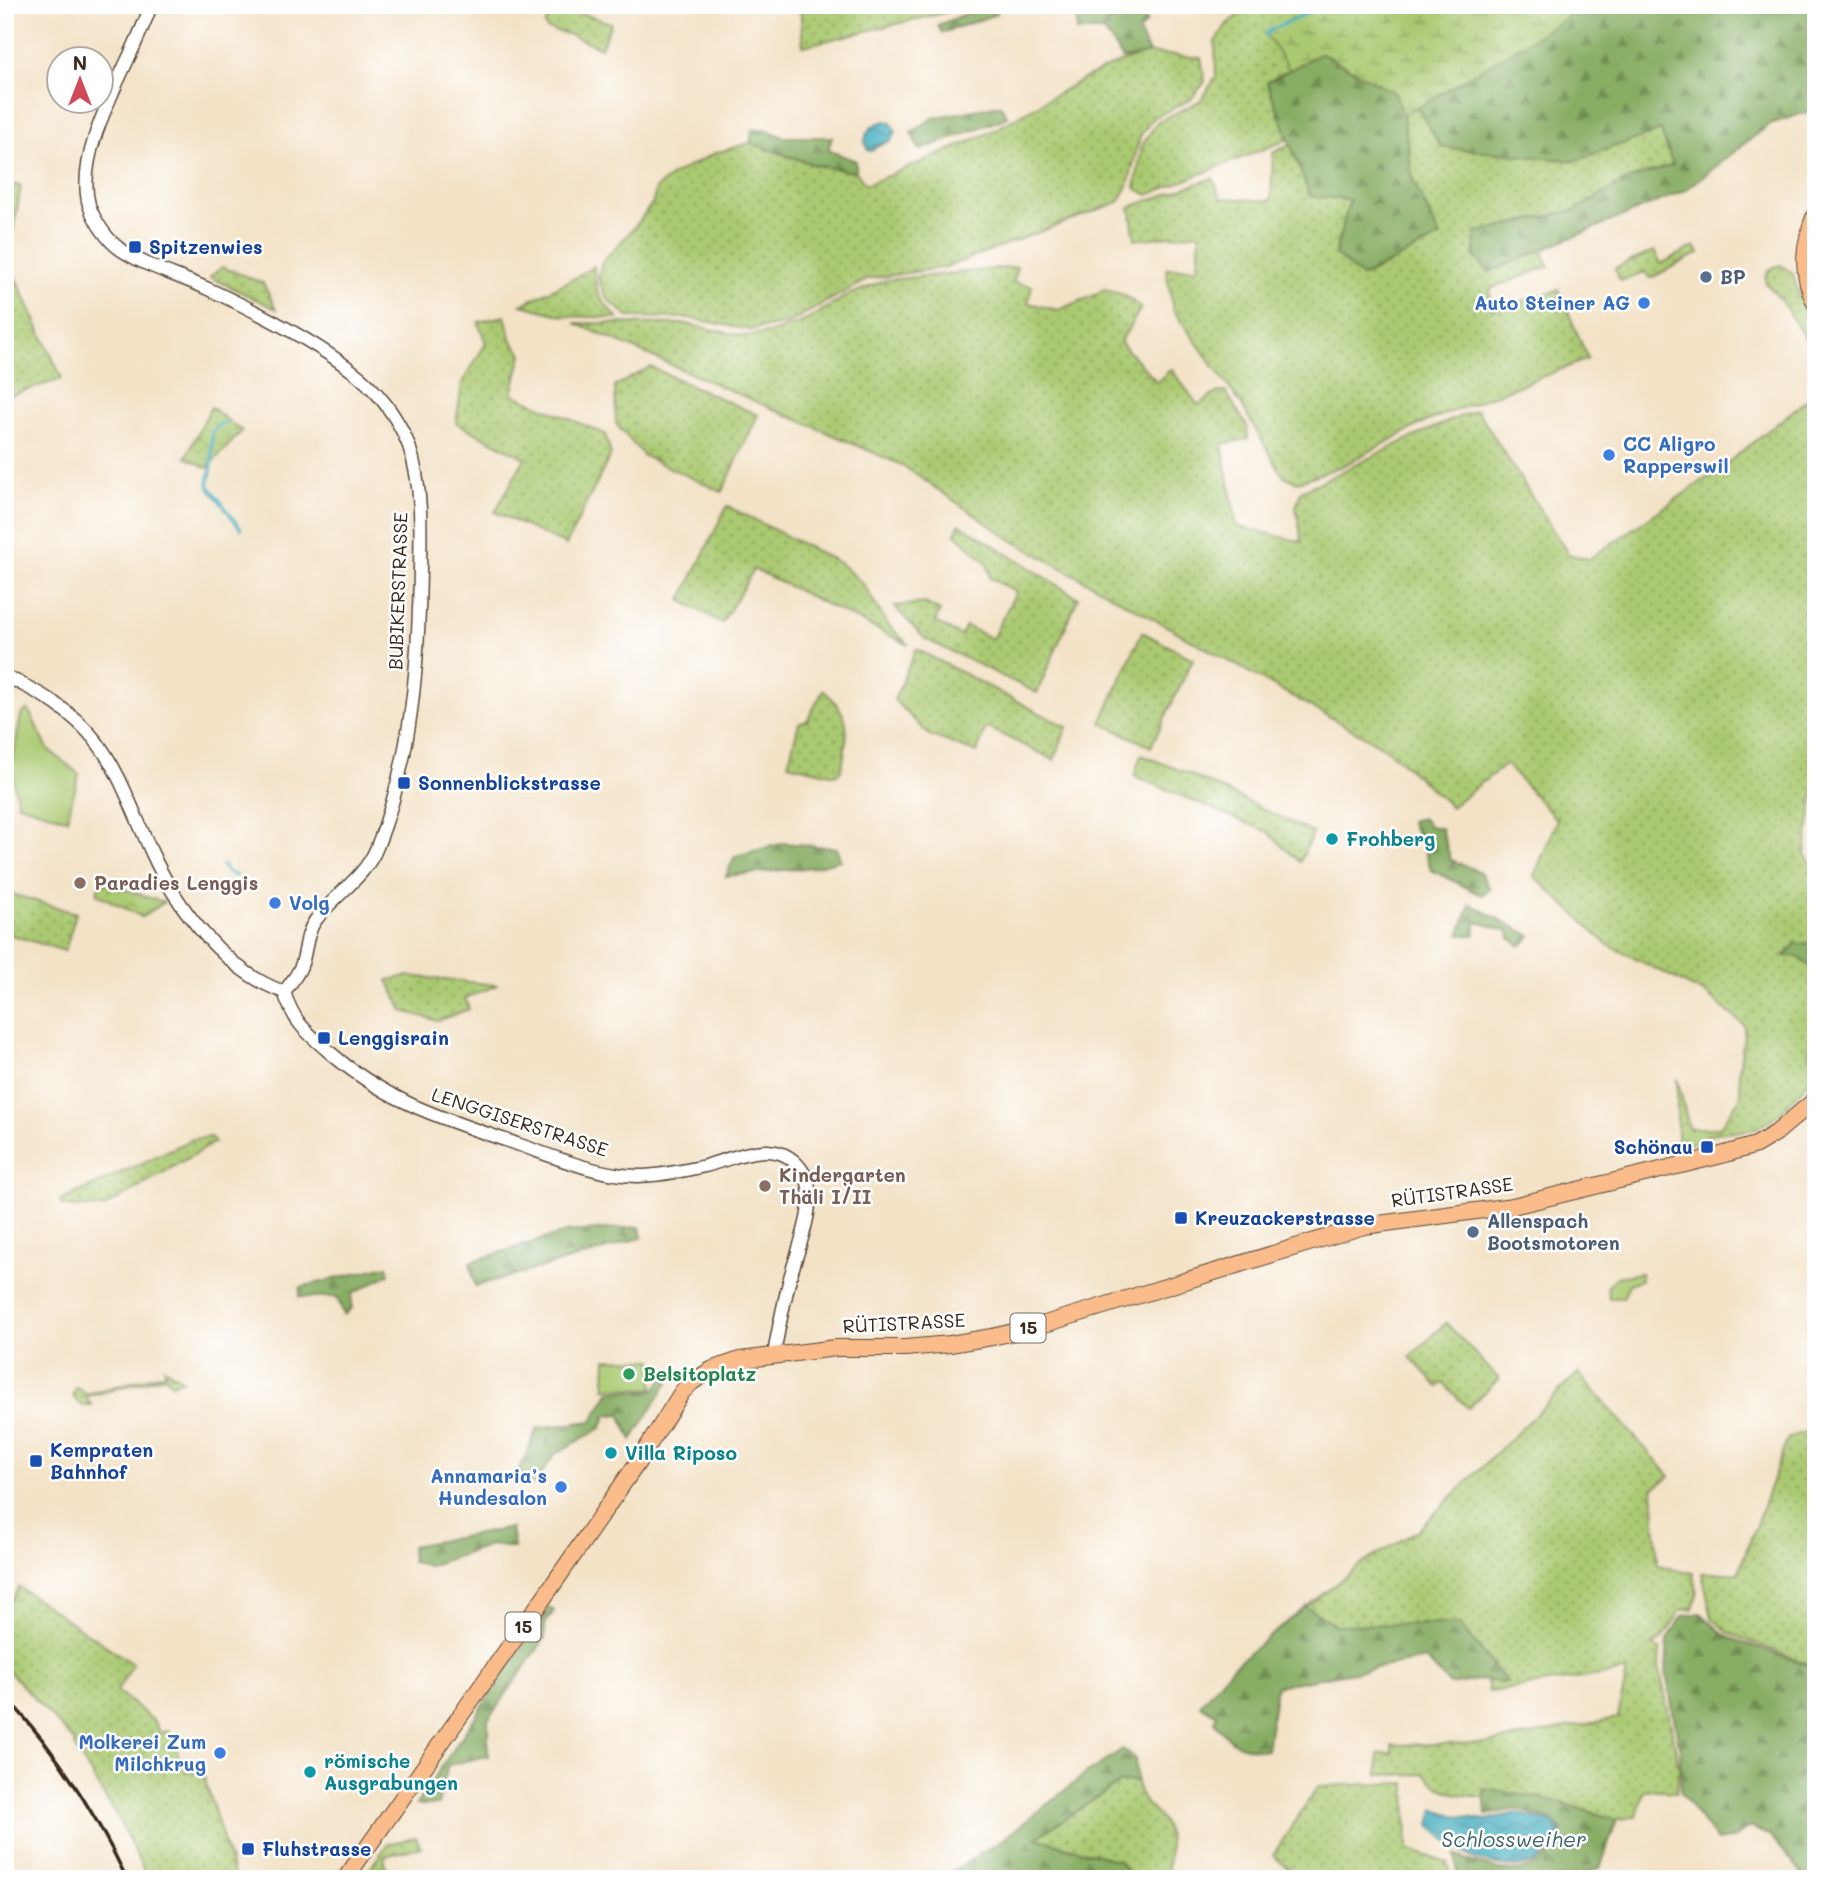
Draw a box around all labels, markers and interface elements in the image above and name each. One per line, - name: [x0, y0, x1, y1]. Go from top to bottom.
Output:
- north arrow: [46, 46, 116, 116]
- text: N: [73, 50, 87, 75]
- place label: Spitzenwies: [149, 234, 263, 259]
- marker: Spitzenwies: [127, 239, 143, 255]
- place label: BP: [1720, 264, 1746, 289]
- marker: BP: [1698, 269, 1714, 285]
- place label: Auto Steiner AG: [1474, 290, 1630, 315]
- marker: Auto Steiner AG: [1636, 295, 1652, 311]
- place label: CC Aligro Rapperswil: [1623, 431, 1729, 478]
- marker: CC Aligro Rapperswil: [1601, 447, 1617, 463]
- street label: BUBIKERSTRASSE: [382, 511, 413, 670]
- place label: Sonnenblickstrasse: [418, 770, 601, 795]
- marker: Sonnenblickstrasse: [396, 775, 412, 791]
- place label: Frohberg: [1346, 826, 1435, 851]
- marker: Frohberg: [1324, 831, 1340, 847]
- place label: Paradies Lenggis: [94, 870, 258, 895]
- marker: Paradies Lenggis: [72, 875, 88, 891]
- place label: Volg: [289, 890, 330, 915]
- marker: Volg: [267, 895, 283, 911]
- place label: Lenggisrain: [338, 1025, 449, 1050]
- marker: Lenggisrain: [316, 1030, 332, 1046]
- street label: LENGGISERSTRASSE: [429, 1081, 612, 1162]
- place label: Schönau: [1614, 1134, 1693, 1159]
- marker: Schönau: [1699, 1139, 1715, 1155]
- place label: Kindergarten Thäli I/II: [779, 1162, 906, 1209]
- street label: RÜTISTRASSE: [1389, 1171, 1515, 1212]
- marker: Kindergarten Thäli I/II: [757, 1178, 773, 1194]
- place label: Kreuzackerstrasse: [1195, 1205, 1375, 1230]
- place label: Allenspach Bootsmotoren: [1487, 1208, 1620, 1255]
- marker: Kreuzackerstrasse: [1173, 1210, 1189, 1226]
- marker: Allenspach Bootsmotoren: [1465, 1224, 1481, 1240]
- street label: RÜTISTRASSE: [842, 1307, 966, 1338]
- road number: 15: [1010, 1314, 1046, 1343]
- place label: Belsitoplatz: [643, 1361, 756, 1386]
- marker: Belsitoplatz: [621, 1366, 637, 1382]
- place label: Kempraten Bahnhof: [50, 1437, 153, 1484]
- place label: Villa Riposo: [625, 1440, 737, 1465]
- marker: Villa Riposo: [603, 1445, 619, 1461]
- marker: Kempraten Bahnhof: [28, 1453, 44, 1469]
- place label: Annamaria’s Hundesalon: [430, 1463, 547, 1510]
- marker: Annamaria’s Hundesalon: [553, 1479, 569, 1495]
- road number: 15: [505, 1612, 540, 1642]
- place label: Molkerei Zum Milchkrug: [78, 1729, 206, 1776]
- marker: Molkerei Zum Milchkrug: [212, 1745, 228, 1761]
- place label: römische Ausgrabungen: [324, 1748, 458, 1795]
- marker: römische Ausgrabungen: [302, 1764, 318, 1780]
- water label: Schlossweiher: [1441, 1825, 1587, 1852]
- place label: Fluhstrasse: [262, 1836, 371, 1861]
- marker: Fluhstrasse: [240, 1841, 256, 1857]

